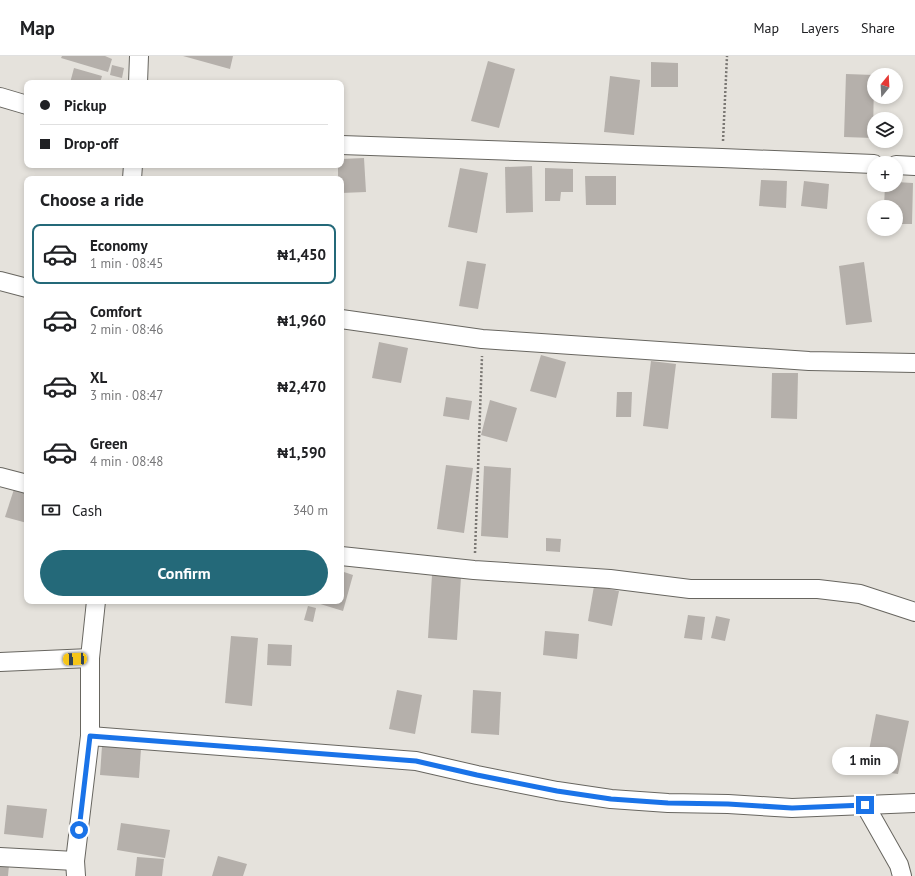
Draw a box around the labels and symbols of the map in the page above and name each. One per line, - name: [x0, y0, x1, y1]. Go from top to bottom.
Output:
- north arrow: [867, 68, 903, 104]
- car: [63, 652, 87, 666]
- callout: 1 min: [832, 747, 898, 775]
- route end: [856, 796, 874, 814]
- route start: [70, 821, 88, 839]

